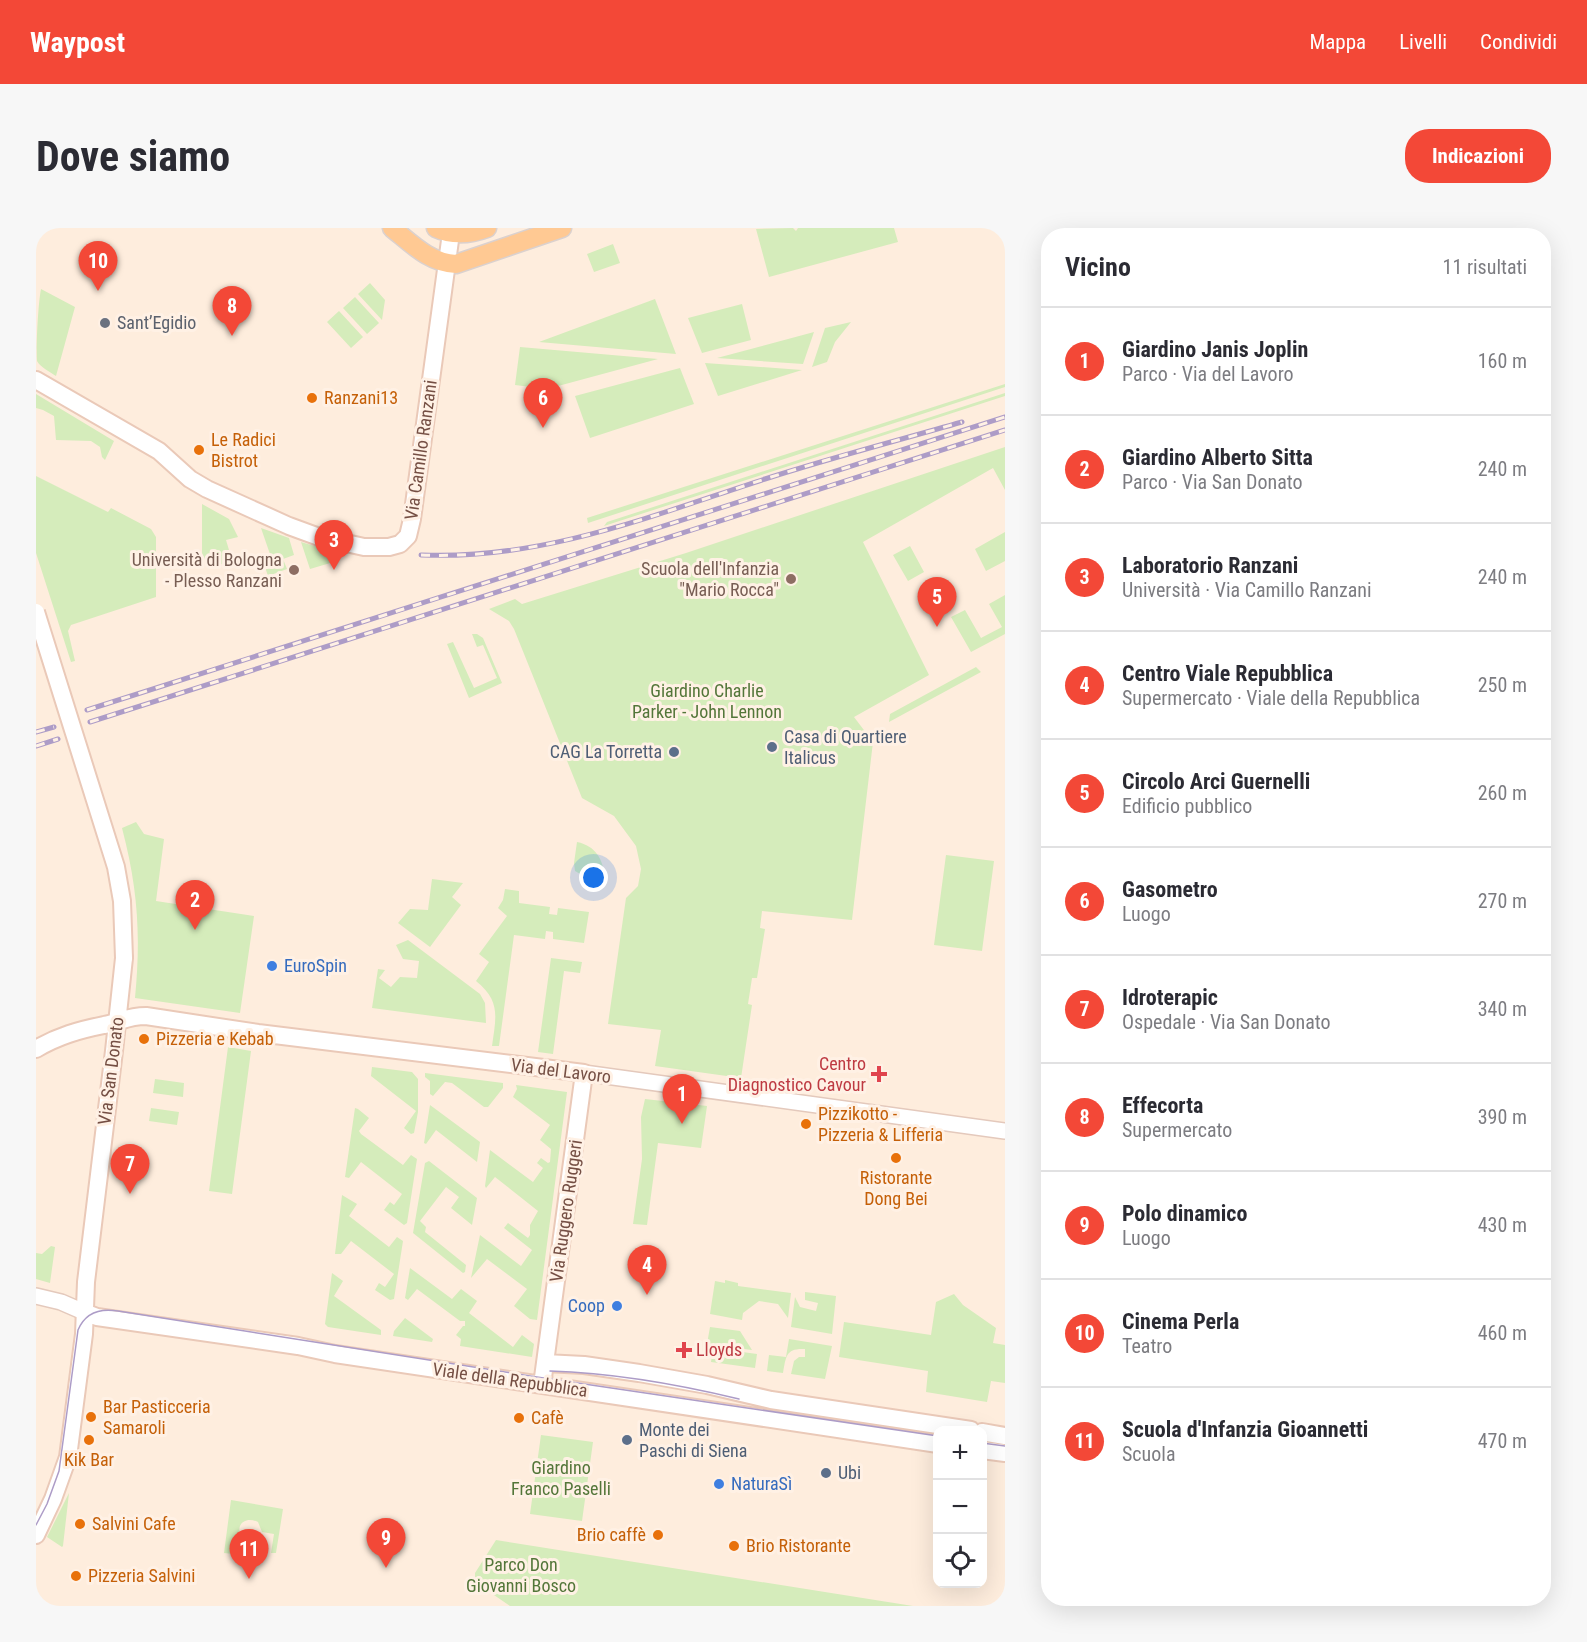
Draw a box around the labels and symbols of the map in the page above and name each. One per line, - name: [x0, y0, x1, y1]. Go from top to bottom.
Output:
- pin: 10: [78, 242, 118, 291]
- pin: 8: [212, 286, 252, 336]
- place label: Sant’Egidio: [117, 312, 196, 333]
- marker: Sant’Egidio: [98, 316, 112, 330]
- pin: 6: [524, 378, 562, 428]
- street label: Via Camillo Ranzani: [400, 379, 441, 521]
- place label: Ranzani13: [324, 387, 398, 408]
- marker: Ranzani13: [305, 391, 319, 405]
- place label: Le Radici Bistrot: [211, 429, 276, 471]
- marker: Le Radici Bistrot: [192, 443, 206, 457]
- pin: 3: [314, 520, 354, 570]
- place label: Università di Bologna - Plesso Ranzani: [132, 549, 282, 591]
- place label: Scuola dell'Infanzia "Mario Rocca": [641, 558, 779, 600]
- marker: Università di Bologna - Plesso Ranzani: [287, 563, 301, 577]
- marker: Scuola dell'Infanzia "Mario Rocca": [784, 572, 798, 586]
- pin: 5: [918, 578, 956, 627]
- park label: Giardino Charlie Parker - John Lennon: [632, 680, 782, 722]
- place label: Casa di Quartiere Italicus: [784, 726, 907, 768]
- marker: Casa di Quartiere Italicus: [765, 740, 779, 754]
- place label: CAG La Torretta: [550, 741, 662, 762]
- marker: CAG La Torretta: [667, 745, 681, 759]
- your location: [579, 863, 608, 892]
- pin: 2: [176, 880, 214, 930]
- place label: EuroSpin: [284, 955, 347, 976]
- marker: EuroSpin: [265, 959, 279, 973]
- street label: Via San Donato: [93, 1016, 128, 1126]
- place label: Pizzeria e Kebab: [156, 1028, 274, 1049]
- marker: Pizzeria e Kebab: [137, 1032, 151, 1046]
- place label: Centro Diagnostico Cavour: [728, 1053, 867, 1095]
- street label: Via del Lavoro: [510, 1054, 612, 1087]
- marker: Centro Diagnostico Cavour: [870, 1065, 888, 1083]
- pin: 1: [662, 1074, 702, 1124]
- place label: Pizzikotto - Pizzeria & Lifferia: [818, 1103, 943, 1145]
- marker: Pizzikotto - Pizzeria & Lifferia: [799, 1117, 813, 1131]
- street label: Via Ruggero Ruggeri: [545, 1138, 586, 1284]
- pin: 7: [110, 1144, 149, 1194]
- marker: Ristorante Dong Bei: [889, 1151, 903, 1165]
- place label: Ristorante Dong Bei: [860, 1167, 932, 1209]
- pin: 4: [628, 1246, 666, 1295]
- place label: Coop: [568, 1295, 605, 1316]
- marker: Coop: [610, 1299, 624, 1313]
- place label: Lloyds: [696, 1339, 742, 1360]
- marker: Lloyds: [677, 1343, 691, 1357]
- street label: Viale della Repubblica: [431, 1358, 589, 1401]
- place label: Bar Pasticceria Samaroli: [103, 1396, 211, 1438]
- place label: Cafè: [531, 1407, 564, 1428]
- marker: Bar Pasticceria Samaroli: [84, 1410, 98, 1424]
- marker: Cafè: [512, 1411, 526, 1425]
- place label: Monte dei Paschi di Siena: [639, 1419, 747, 1461]
- marker: Kik Bar: [82, 1433, 96, 1447]
- marker: Monte dei Paschi di Siena: [620, 1433, 634, 1447]
- place label: Kik Bar: [64, 1449, 115, 1470]
- park label: Giardino Franco Paselli: [511, 1457, 611, 1499]
- place label: Ubi: [838, 1462, 861, 1483]
- marker: Ubi: [819, 1466, 833, 1480]
- place label: NaturaSì: [731, 1473, 792, 1494]
- marker: NaturaSì: [712, 1477, 726, 1491]
- place label: Salvini Cafe: [92, 1513, 176, 1534]
- marker: Salvini Cafe: [73, 1517, 87, 1531]
- pin: 9: [366, 1518, 406, 1568]
- place label: Brio caffè: [577, 1524, 646, 1545]
- marker: Brio caffè: [651, 1528, 665, 1542]
- pin: 11: [230, 1530, 268, 1579]
- place label: Brio Ristorante: [746, 1535, 851, 1556]
- marker: Brio Ristorante: [727, 1539, 741, 1553]
- park label: Parco Don Giovanni Bosco: [466, 1554, 576, 1596]
- place label: Pizzeria Salvini: [88, 1565, 195, 1586]
- marker: Pizzeria Salvini: [69, 1569, 83, 1583]

